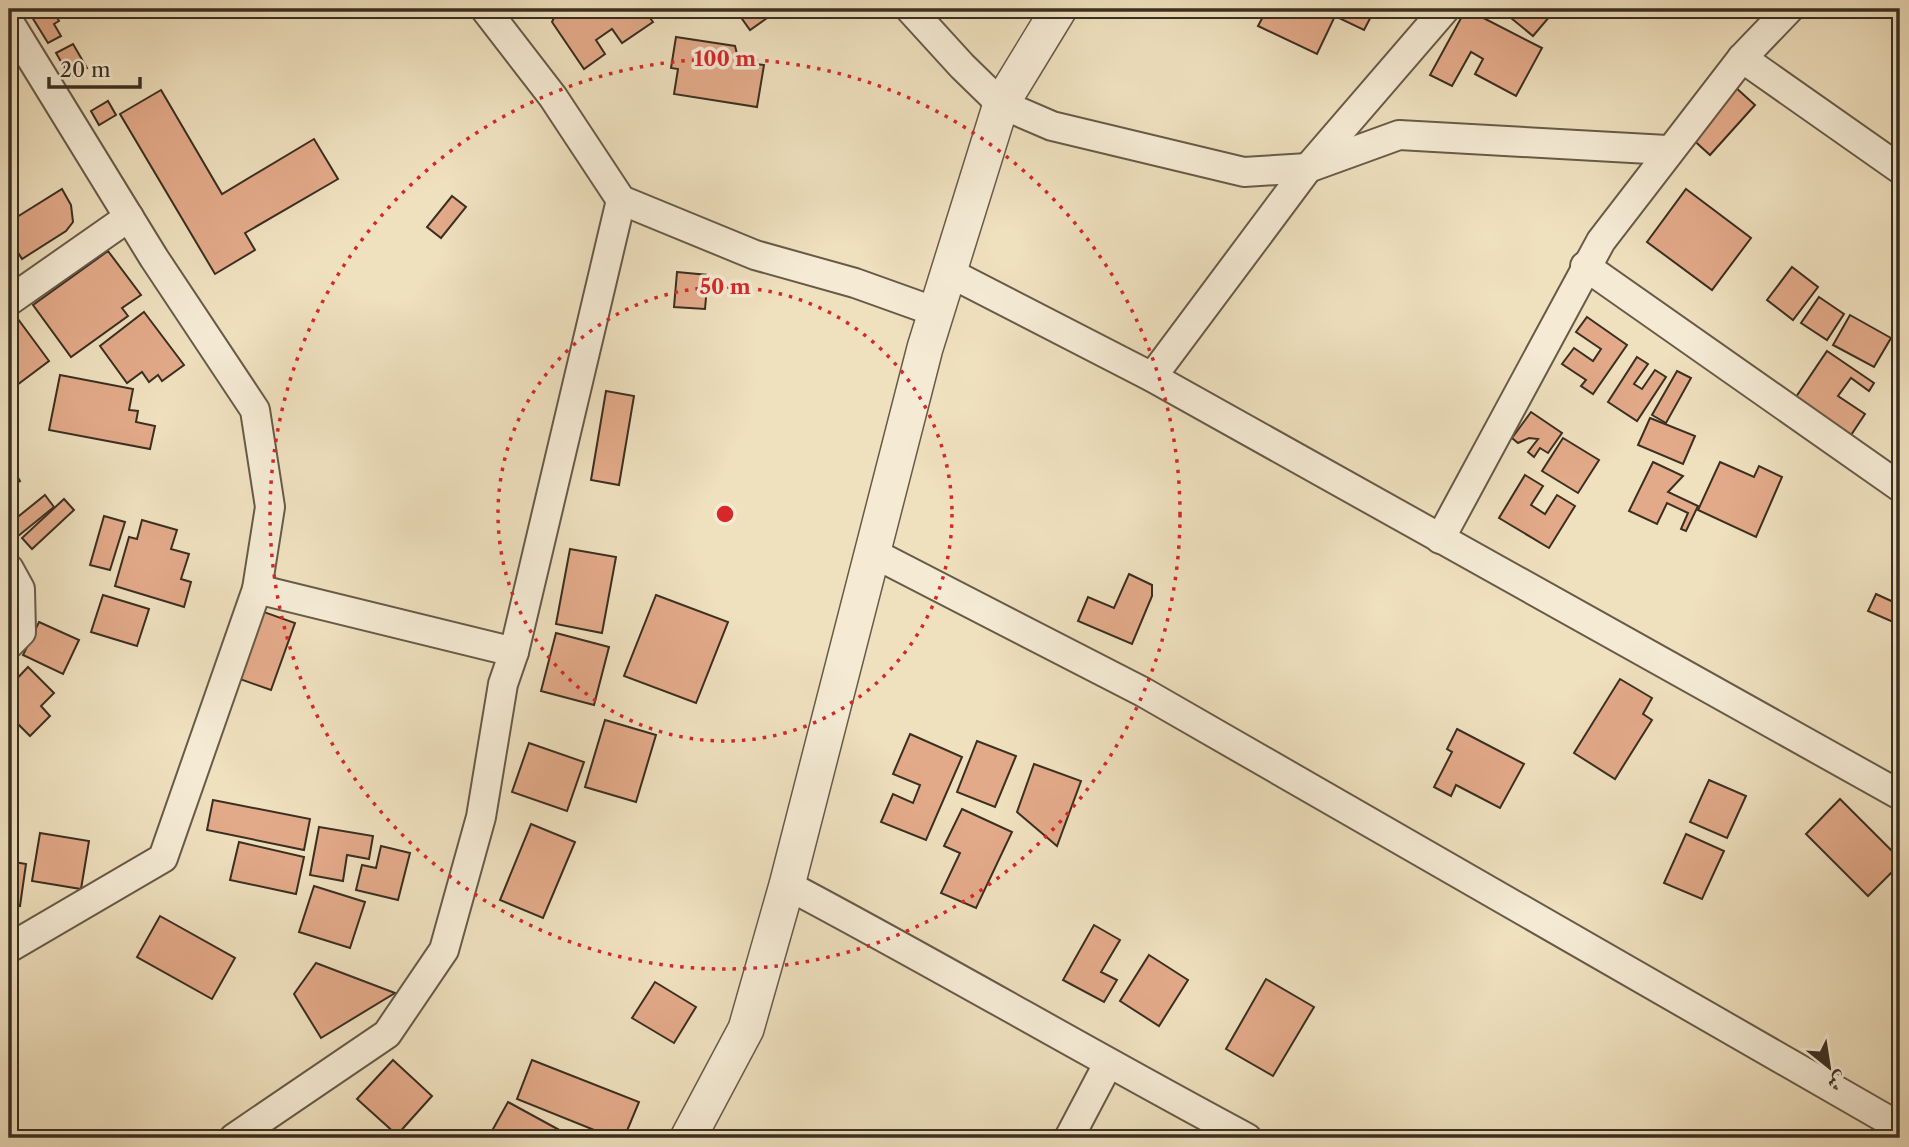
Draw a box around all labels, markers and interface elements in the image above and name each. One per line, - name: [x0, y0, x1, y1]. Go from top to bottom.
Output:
- scale bar: [49, 46, 140, 90]
- text: 100 m: [694, 46, 756, 71]
- text: 20 m: [60, 57, 111, 82]
- text: 50 m: [699, 274, 751, 299]
- centre of rings: [713, 502, 737, 526]
- north arrow: [1794, 1032, 1864, 1102]
- text: ش: [1823, 1067, 1851, 1096]

